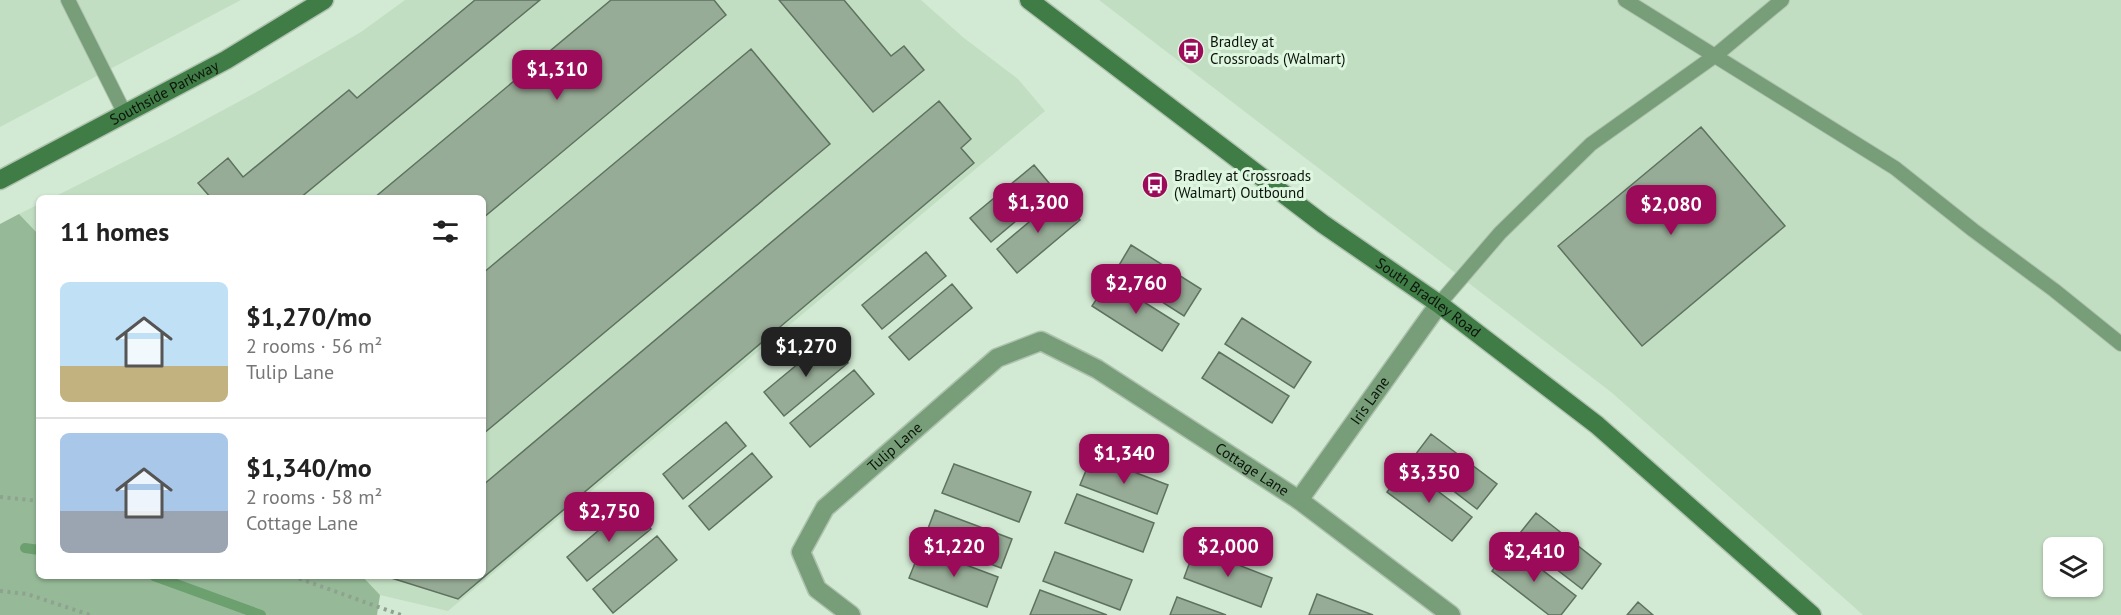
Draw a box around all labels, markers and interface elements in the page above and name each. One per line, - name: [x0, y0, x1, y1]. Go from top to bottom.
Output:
- place label: Bradley at Crossroads (Walmart): [1210, 32, 1345, 68]
- bus stop icon: Bradley at Crossroads (Walmart): [1176, 36, 1206, 66]
- pin: $1,310: [508, 50, 606, 101]
- street label: Southside Parkway: [106, 56, 222, 129]
- text: $1,310: [526, 56, 588, 82]
- place label: Bradley at Crossroads (Walmart) Outbound: [1174, 166, 1311, 202]
- bus stop icon: Bradley at Crossroads (Walmart) Outbound: [1140, 170, 1170, 200]
- pin: $1,300: [989, 183, 1087, 234]
- pin: $2,080: [1622, 185, 1720, 236]
- text: $1,300: [1007, 189, 1069, 215]
- text: $2,080: [1640, 191, 1702, 217]
- text: 11 homes: [60, 215, 169, 248]
- icon: filters: [429, 215, 462, 248]
- street label: South Bradley Road: [1372, 253, 1485, 341]
- pin: $2,760: [1087, 264, 1185, 315]
- text: $2,760: [1105, 270, 1167, 296]
- text: $1,270/mo: [246, 300, 372, 333]
- icon: home: [108, 306, 180, 378]
- pin: $1,270: [757, 327, 855, 378]
- text: 2 rooms · 56 m²: [246, 333, 382, 359]
- text: $1,270: [775, 333, 837, 359]
- text: Tulip Lane: [246, 359, 334, 385]
- street label: Iris Lane: [1346, 373, 1393, 428]
- street label: Tulip Lane: [863, 418, 926, 476]
- pin: $1,340: [1075, 434, 1173, 485]
- street label: Cottage Lane: [1212, 438, 1293, 500]
- text: $1,340: [1093, 440, 1155, 466]
- text: $1,340/mo: [246, 451, 372, 484]
- pin: $3,350: [1380, 453, 1478, 504]
- icon: home: [108, 457, 180, 529]
- text: $3,350: [1398, 459, 1460, 485]
- text: 2 rooms · 58 m²: [246, 484, 382, 510]
- pin: $2,750: [560, 492, 658, 543]
- text: $2,750: [578, 498, 640, 524]
- text: Cottage Lane: [246, 510, 358, 536]
- pin: $1,220: [905, 527, 1003, 578]
- pin: $2,000: [1179, 527, 1277, 578]
- pin: $2,410: [1485, 532, 1583, 583]
- text: $1,220: [923, 533, 985, 559]
- text: $2,000: [1197, 533, 1259, 559]
- map controls: [2043, 537, 2103, 597]
- button: layers: [2043, 537, 2103, 597]
- text: $2,410: [1503, 538, 1565, 564]

